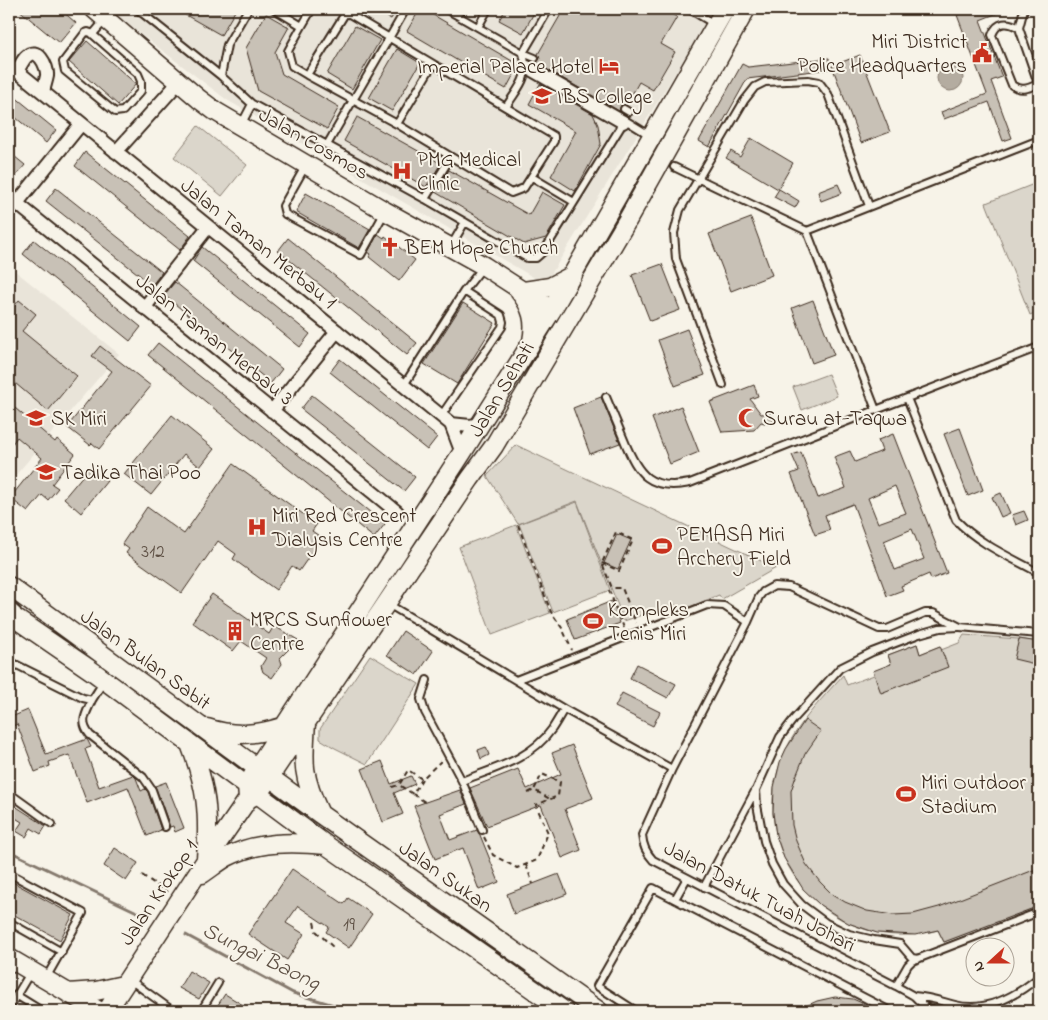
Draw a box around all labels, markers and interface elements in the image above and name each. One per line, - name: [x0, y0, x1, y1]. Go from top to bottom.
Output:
- place label: Miri District Police Headquarters: [798, 28, 967, 82]
- public building icon: Miri District Police Headquarters: [971, 42, 993, 64]
- place label: Imperial Palace Hotel: [417, 53, 594, 83]
- hotel icon: Imperial Palace Hotel: [598, 55, 620, 77]
- place label: IBS College: [557, 83, 653, 115]
- school or university icon: IBS College: [531, 85, 553, 107]
- street label: Jalan Cosmos: [252, 101, 374, 188]
- place label: PMG Medical Clinic: [417, 146, 521, 200]
- hospital icon: PMG Medical Clinic: [391, 160, 413, 182]
- street label: Jalan Taman Merbau 1: [173, 172, 343, 317]
- place label: BEM Hope Church: [404, 234, 558, 264]
- church icon: BEM Hope Church: [379, 236, 401, 258]
- street label: Jalan Taman Merbau 3: [128, 267, 299, 414]
- street label: Jalan Sehati: [462, 336, 543, 444]
- place label: SK Miri: [51, 405, 107, 435]
- place label: Surau at-Taqwa: [763, 405, 907, 435]
- school or university icon: SK Miri: [25, 407, 47, 429]
- mosque icon: Surau at-Taqwa: [737, 407, 759, 429]
- place label: Tadika Thai Poo: [61, 459, 201, 489]
- school or university icon: Tadika Thai Poo: [35, 461, 57, 483]
- place label: Miri Red Crescent Dialysis Centre: [271, 502, 416, 558]
- hospital icon: Miri Red Crescent Dialysis Centre: [246, 516, 268, 538]
- place label: PEMASA Miri Archery Field: [677, 521, 791, 577]
- sports icon: PEMASA Miri Archery Field: [651, 535, 673, 557]
- house number: 312: [141, 539, 165, 566]
- place label: Kompleks Tenis Miri: [608, 596, 689, 650]
- street label: Jalan Bulan Sabit: [73, 603, 216, 718]
- place label: MRCS Sunflower Centre: [250, 606, 392, 660]
- sports icon: Kompleks Tenis Miri: [582, 610, 604, 632]
- building icon: MRCS Sunflower Centre: [224, 620, 246, 642]
- place label: Miri Outdoor Stadium: [921, 769, 1027, 823]
- sports icon: Miri Outdoor Stadium: [895, 783, 917, 805]
- street label: Jalan Krokop 1: [113, 834, 207, 952]
- street label: Jalan Sukan: [392, 834, 498, 921]
- street label: Jalan Datuk Tuah Johari: [658, 834, 860, 961]
- house number: 19: [343, 912, 355, 939]
- water label: Sungai Baong: [196, 915, 326, 1001]
- north arrow: [966, 938, 1016, 988]
- text: N: [968, 958, 991, 974]

